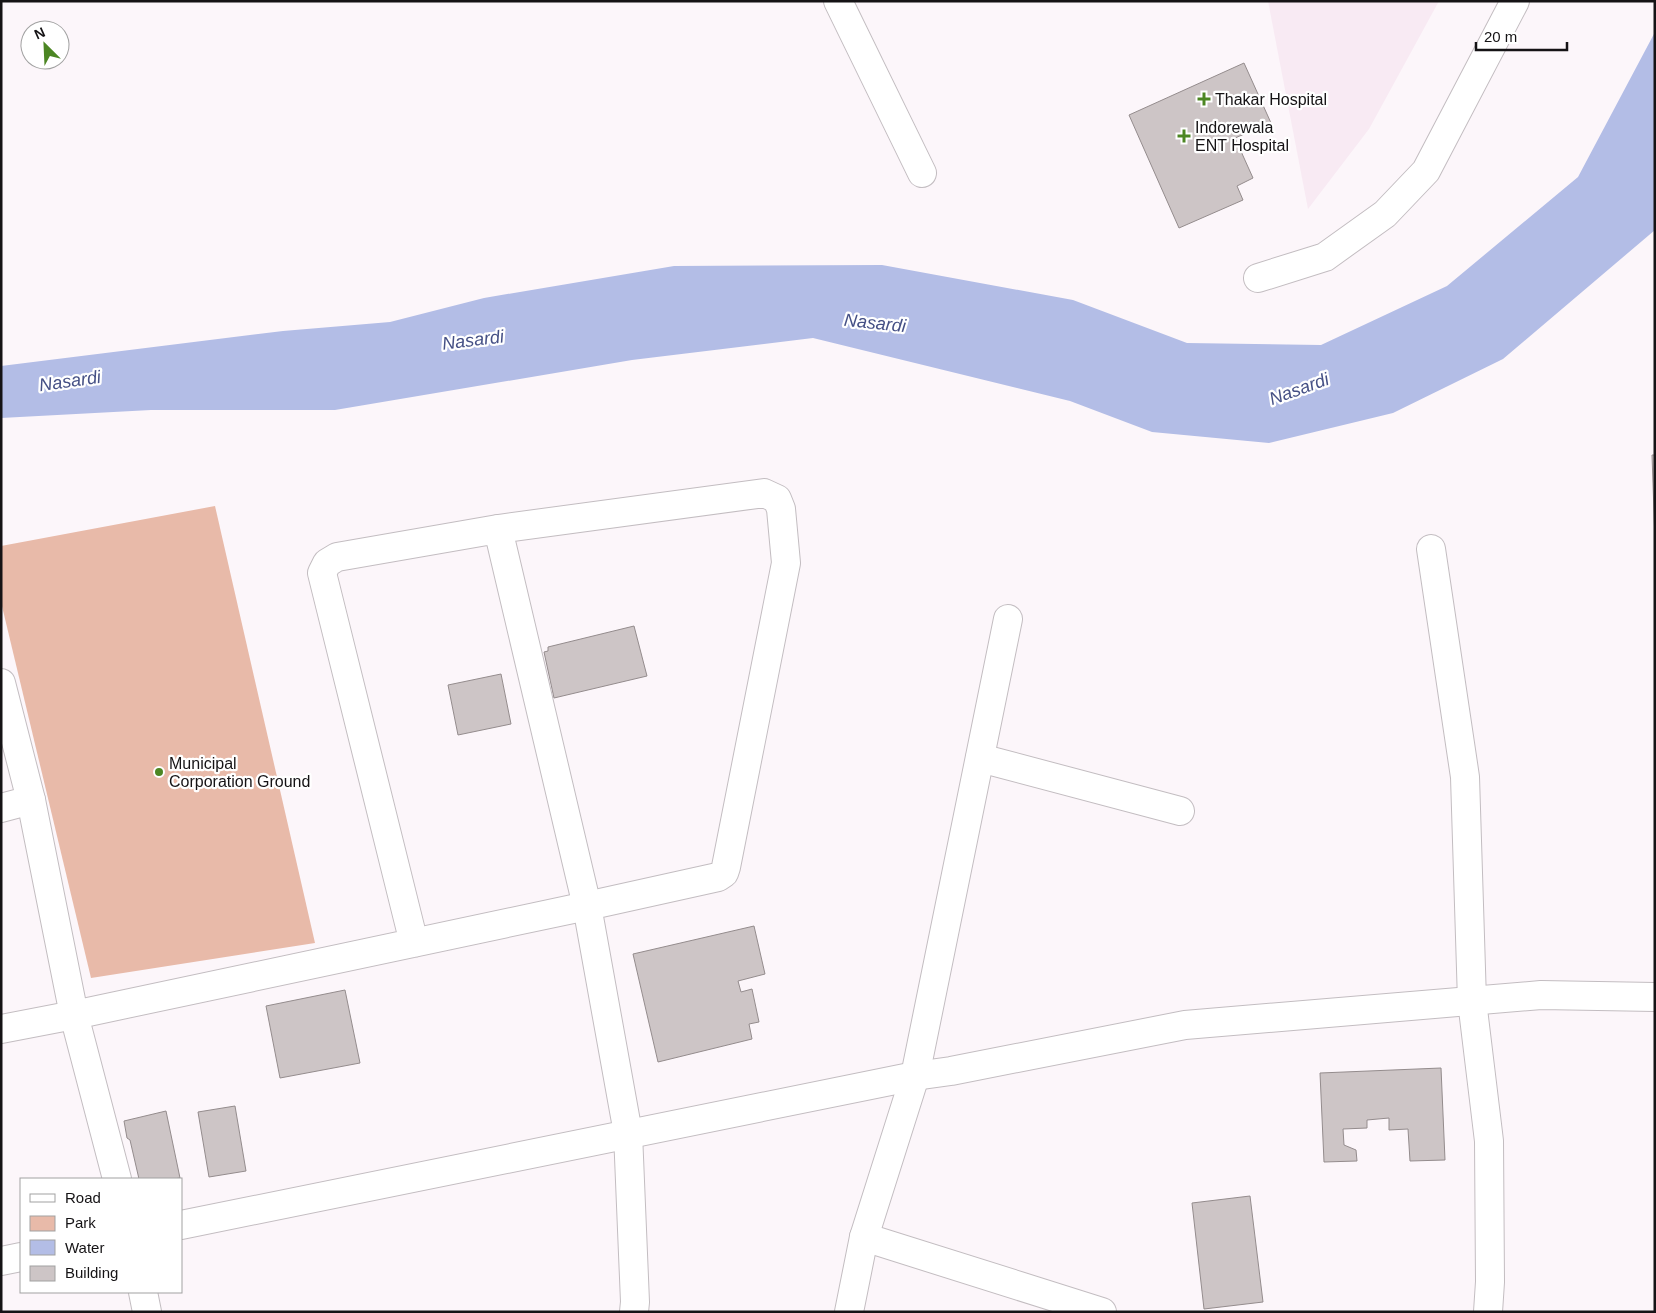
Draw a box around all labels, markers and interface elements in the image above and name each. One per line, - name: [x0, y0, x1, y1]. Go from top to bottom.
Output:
- north arrow: [20, 20, 70, 70]
- scale bar: [1476, 20, 1567, 52]
- text: N: [32, 24, 48, 42]
- text: 20 m: [1484, 28, 1517, 45]
- place label: Thakar Hospital: [1215, 91, 1327, 108]
- marker: Thakar Hospital: [1197, 92, 1211, 106]
- place label: Indorewala ENT Hospital: [1195, 119, 1289, 154]
- marker: Indorewala ENT Hospital: [1177, 129, 1191, 143]
- water label: Nasardi: [843, 310, 908, 336]
- water label: Nasardi: [441, 326, 506, 354]
- water label: Nasardi: [38, 367, 103, 395]
- water label: Nasardi: [1266, 369, 1332, 409]
- place label: Municipal Corporation Ground: [169, 755, 310, 790]
- marker: Municipal Corporation Ground: [153, 766, 165, 778]
- legend: [20, 1178, 182, 1293]
- text: Road: [65, 1189, 101, 1206]
- text: Park: [65, 1214, 96, 1231]
- text: Water: [65, 1239, 104, 1256]
- text: Building: [65, 1264, 118, 1281]

